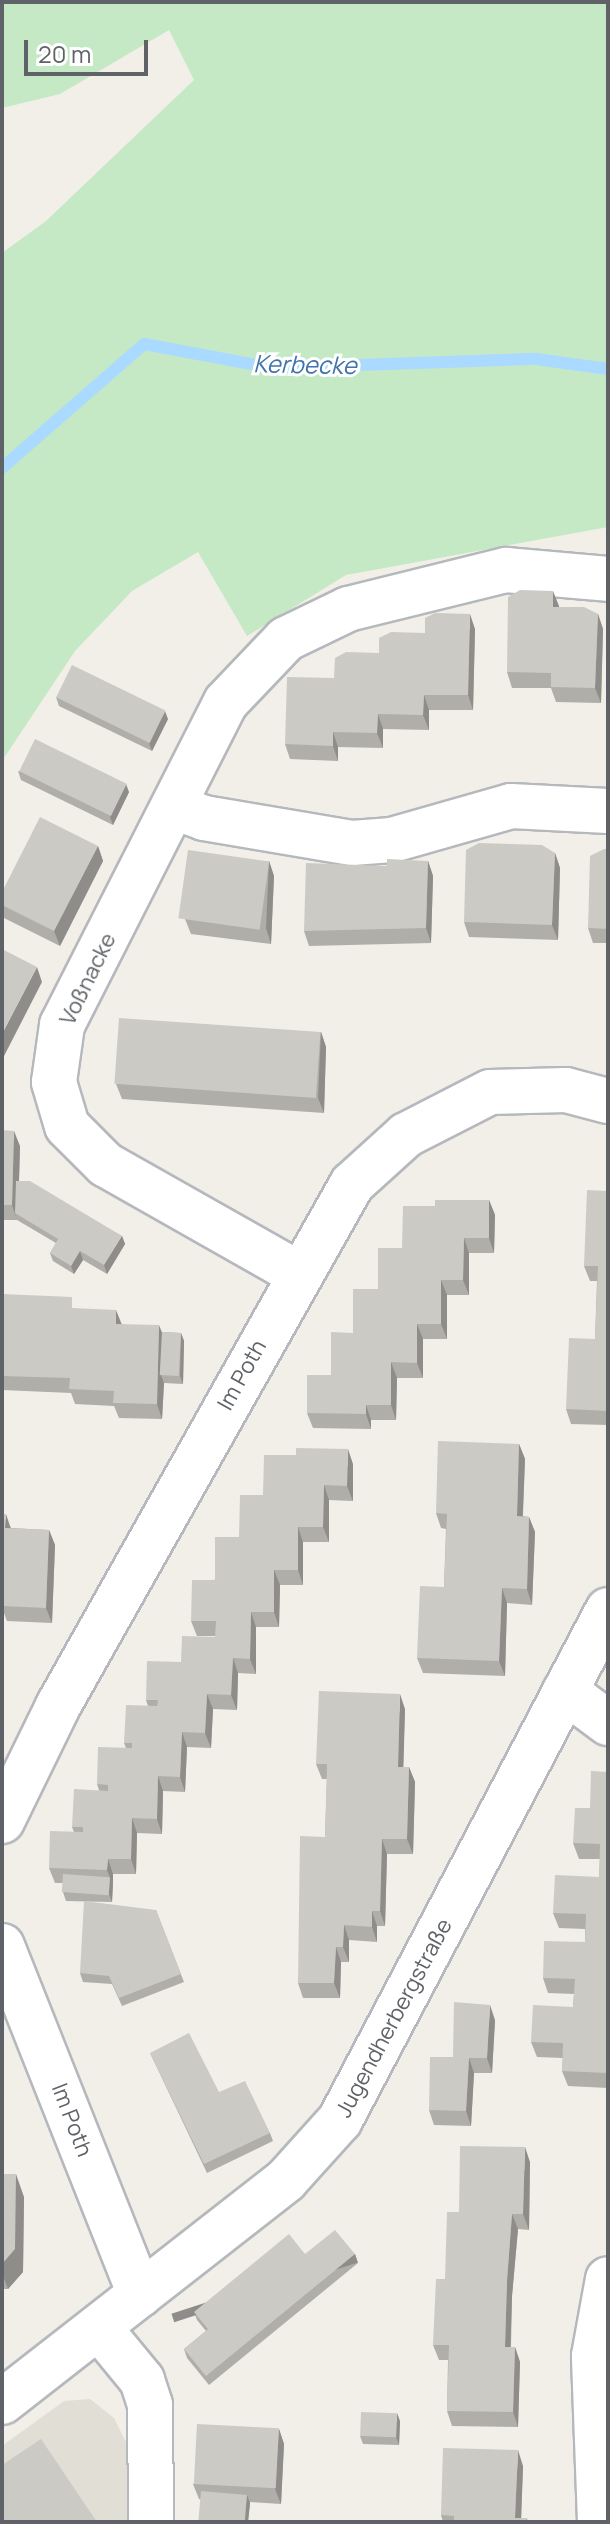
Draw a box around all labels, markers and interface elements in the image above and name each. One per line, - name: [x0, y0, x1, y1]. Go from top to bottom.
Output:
- scale bar: [28, 24, 152, 74]
- text: 20 m: [38, 37, 91, 70]
- water label: Kerbecke: [253, 349, 357, 379]
- street label: Voßnacke: [54, 929, 122, 1029]
- street label: Im Poth: [212, 1335, 272, 1415]
- street label: Jugendherbergstraße: [330, 1914, 458, 2122]
- street label: Im Poth: [46, 2080, 98, 2160]

